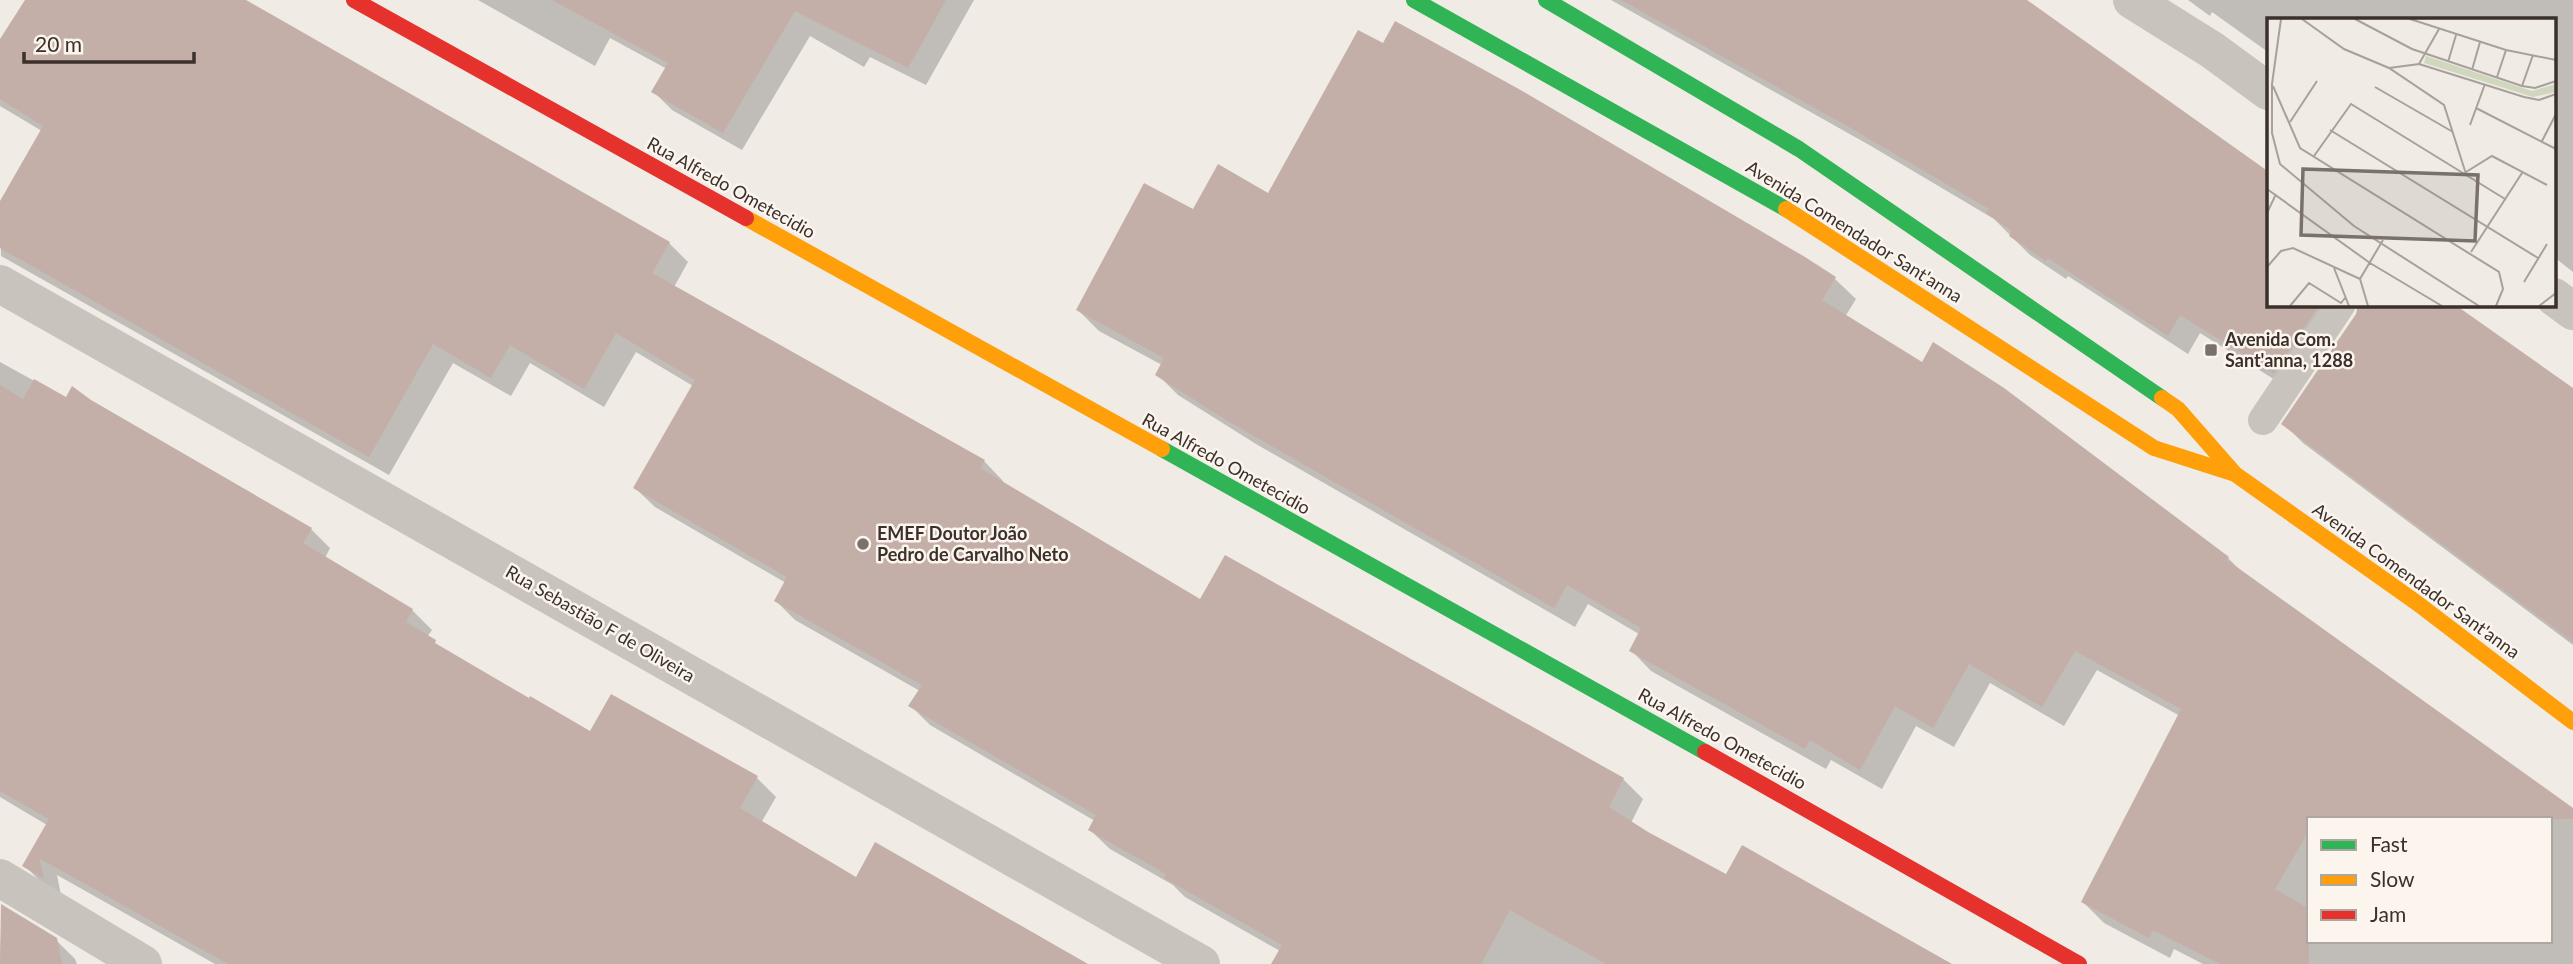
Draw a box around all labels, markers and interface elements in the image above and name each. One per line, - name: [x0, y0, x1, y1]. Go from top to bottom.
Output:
- inset map: [2267, 18, 2556, 306]
- scale bar: [24, 21, 194, 65]
- text: 20 m: [35, 31, 82, 56]
- street label: Rua Alfredo Ometecidio: [643, 132, 820, 243]
- street label: Avenida Comendador Sant'anna: [1742, 155, 1967, 307]
- place label: Avenida Com. Sant'anna, 1288: [2224, 328, 2353, 371]
- marker: Avenida Com. Sant'anna, 1288: [2203, 342, 2219, 358]
- street label: Rua Alfredo Ometecidio: [1138, 408, 1315, 519]
- street label: Avenida Comendador Sant'anna: [2309, 498, 2525, 663]
- place label: EMEF Doutor João Pedro de Carvalho Neto: [877, 522, 1069, 565]
- marker: EMEF Doutor João Pedro de Carvalho Neto: [855, 536, 871, 552]
- street label: Rua Sebastião F de Oliveira: [502, 560, 699, 686]
- street label: Rua Alfredo Ometecidio: [1634, 683, 1811, 794]
- legend: [2307, 817, 2552, 943]
- text: Fast: [2370, 831, 2408, 856]
- text: Slow: [2370, 866, 2415, 891]
- text: Jam: [2370, 901, 2406, 926]

